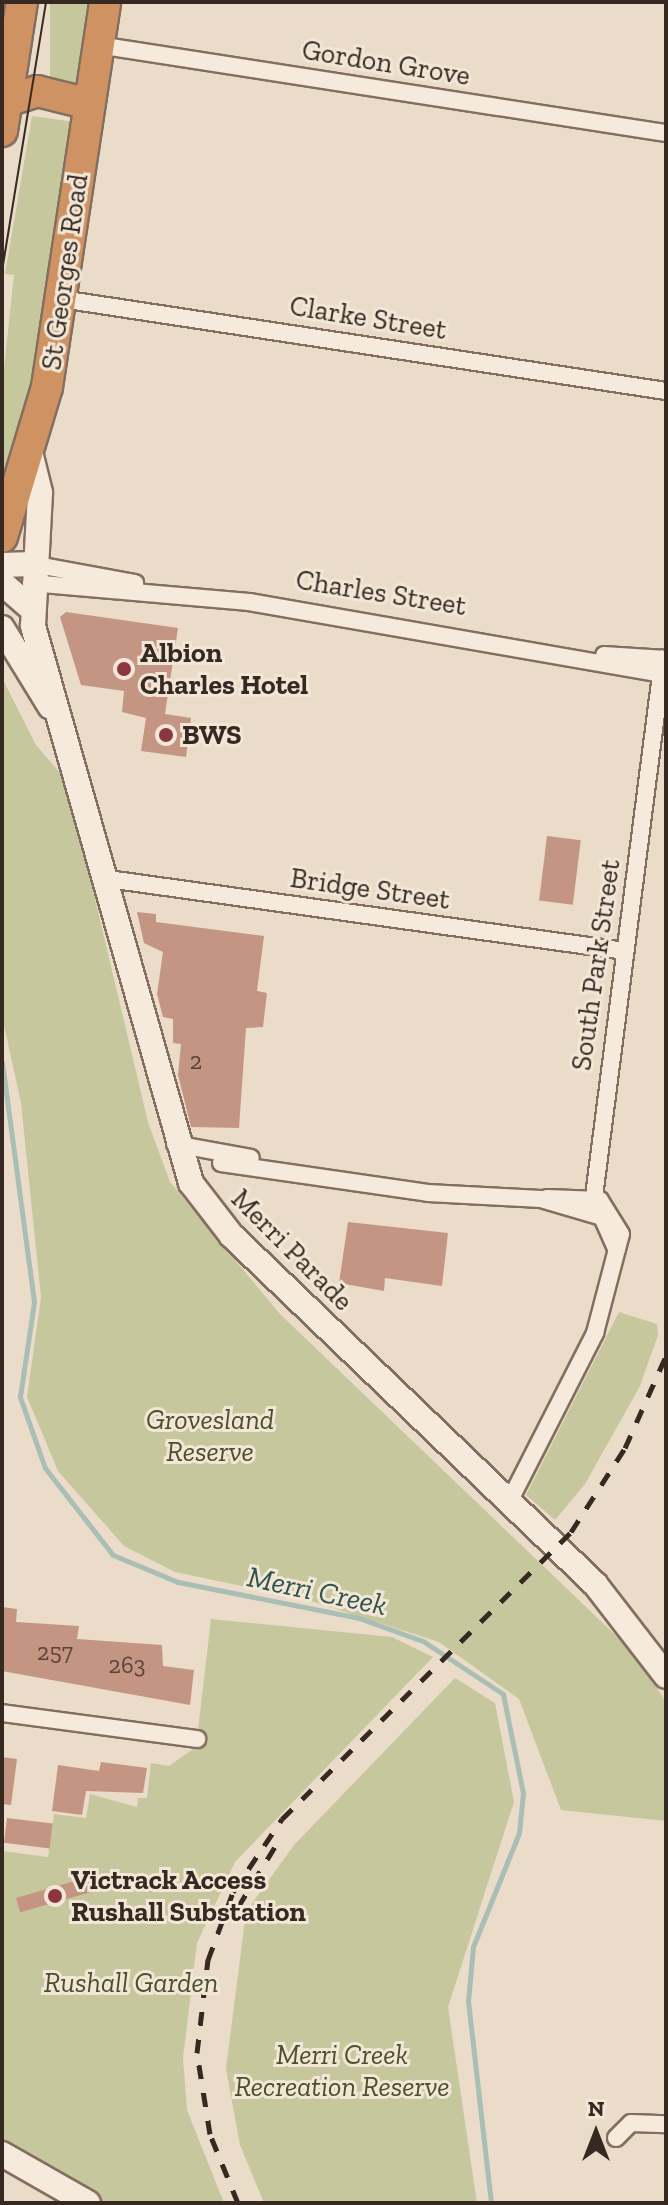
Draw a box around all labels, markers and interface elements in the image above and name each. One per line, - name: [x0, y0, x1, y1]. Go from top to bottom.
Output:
- street label: Gordon Grove: [300, 33, 472, 93]
- street label: St Georges Road: [35, 172, 95, 372]
- street label: Clarke Street: [287, 289, 449, 347]
- street label: Charles Street: [293, 563, 469, 623]
- place label: Albion Charles Hotel: [140, 636, 308, 702]
- marker: Albion Charles Hotel: [115, 660, 133, 678]
- place label: BWS: [182, 718, 242, 752]
- marker: BWS: [157, 726, 175, 744]
- street label: South Park Street: [565, 857, 627, 1073]
- street label: Bridge Street: [288, 861, 452, 917]
- house number: 2: [190, 1047, 202, 1075]
- street label: Merri Parade: [224, 1182, 360, 1318]
- park label: Grovesland Reserve: [146, 1403, 274, 1469]
- water label: Merri Creek: [244, 1559, 390, 1623]
- house number: 257: [37, 1638, 73, 1666]
- house number: 263: [109, 1651, 145, 1679]
- place label: Victrack Access Rushall Substation: [71, 1863, 306, 1929]
- marker: Victrack Access Rushall Substation: [46, 1887, 64, 1905]
- park label: Rushall Garden: [44, 1966, 218, 2000]
- park label: Merri Creek Recreation Reserve: [234, 2038, 450, 2104]
- north arrow: [556, 2093, 636, 2173]
- text: N: [588, 2095, 604, 2122]

